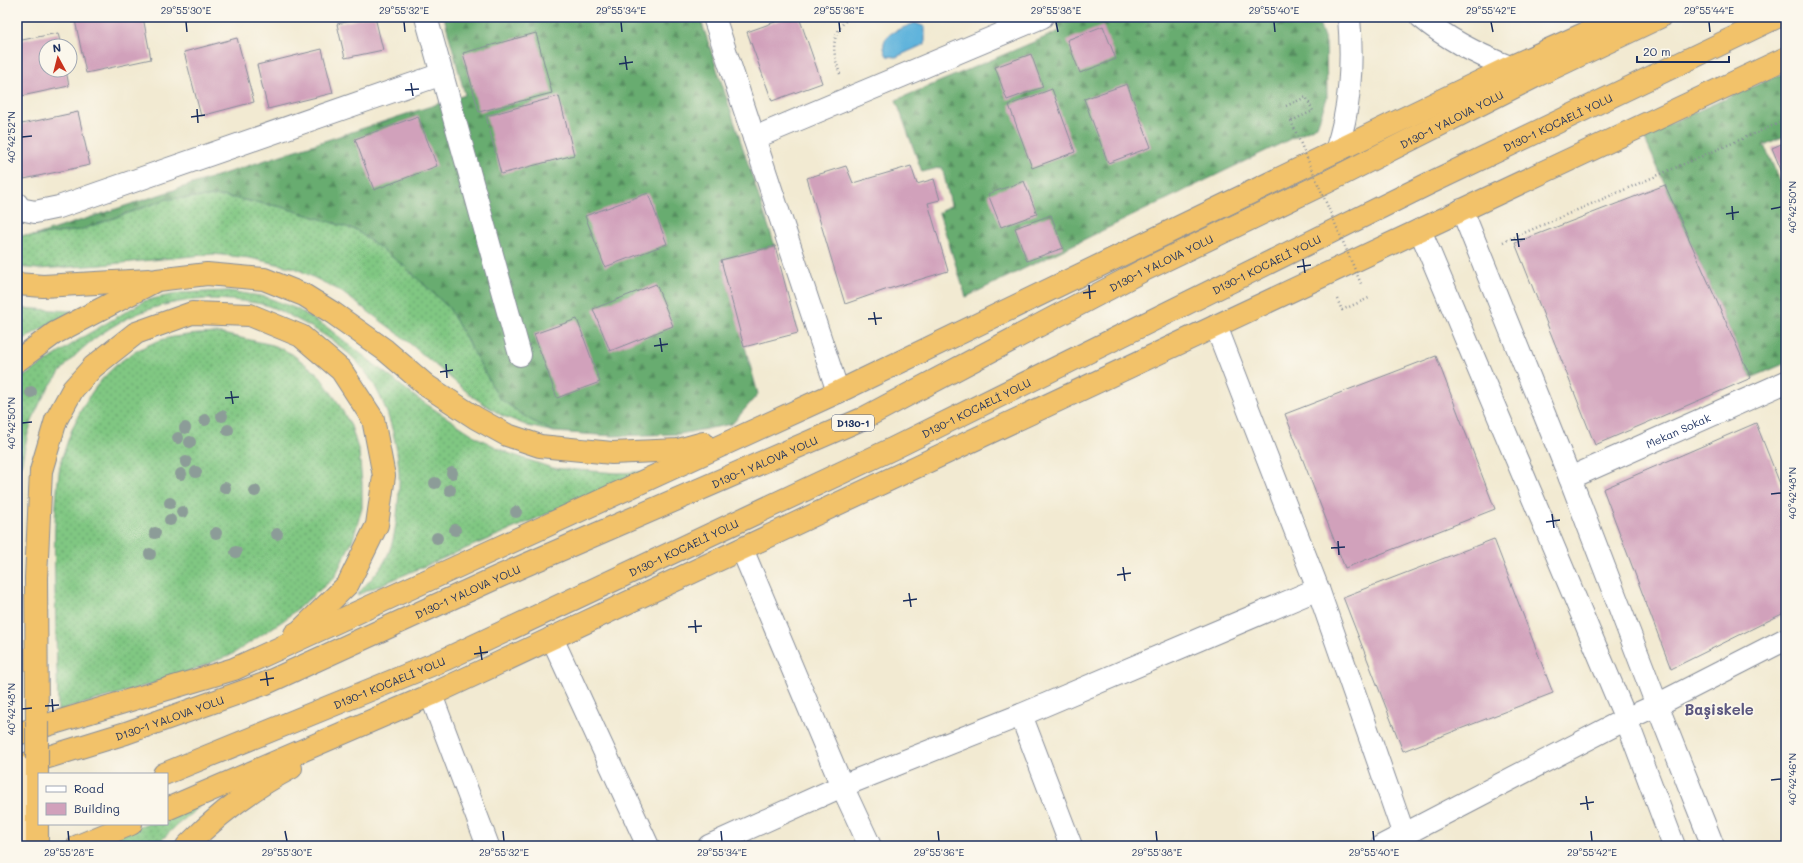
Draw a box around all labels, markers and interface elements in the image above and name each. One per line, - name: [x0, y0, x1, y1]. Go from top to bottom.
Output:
- text: 29°55'30"E: [161, 3, 212, 17]
- text: 29°55'32"E: [379, 3, 429, 17]
- text: 29°55'34"E: [596, 3, 646, 17]
- text: 29°55'36"E: [814, 3, 864, 17]
- text: 29°55'38"E: [1031, 3, 1081, 17]
- text: 29°55'40"E: [1249, 3, 1300, 17]
- text: 29°55'42"E: [1466, 3, 1516, 17]
- text: 29°55'44"E: [1684, 3, 1734, 17]
- north arrow: [38, 38, 78, 78]
- scale bar: [1637, 38, 1729, 64]
- text: N: [52, 40, 62, 56]
- text: 20 m: [1643, 43, 1671, 59]
- street label: D130-1 YALOVA YOLU: [1397, 86, 1506, 151]
- street label: D130-1 KOCAELİ YOLU: [1500, 90, 1615, 155]
- text: 40°42'52"N: [4, 111, 18, 163]
- text: 40°42'50"N: [1785, 181, 1799, 233]
- street label: D130-1 YALOVA YOLU: [1107, 231, 1215, 295]
- street label: D130-1 KOCAELİ YOLU: [1209, 231, 1323, 297]
- street label: D130-1 KOCAELİ YOLU: [919, 374, 1033, 441]
- text: 40°42'50"N: [4, 397, 18, 449]
- street label: Mekan Sokak: [1643, 409, 1713, 451]
- road number: D130-1: [832, 415, 874, 431]
- street label: D130-1 YALOVA YOLU: [709, 432, 819, 491]
- text: 40°42'48"N: [1785, 467, 1799, 519]
- street label: D130-1 KOCAELİ YOLU: [626, 515, 741, 579]
- street label: D130-1 YALOVA YOLU: [412, 561, 522, 621]
- street label: D130-1 KOCAELİ YOLU: [331, 653, 447, 712]
- text: 40°42'48"N: [4, 683, 18, 735]
- street label: D130-1 YALOVA YOLU: [113, 691, 226, 743]
- district label: Başiskele: [1684, 699, 1754, 720]
- text: 40°42'46"N: [1785, 753, 1799, 805]
- legend: [38, 773, 168, 825]
- text: Road: [74, 780, 104, 796]
- text: Building: [74, 800, 120, 816]
- text: 29°55'28"E: [44, 845, 94, 859]
- text: 29°55'30"E: [262, 845, 313, 859]
- text: 29°55'32"E: [479, 845, 529, 859]
- text: 29°55'34"E: [697, 845, 747, 859]
- text: 29°55'36"E: [914, 845, 964, 859]
- text: 29°55'38"E: [1132, 845, 1182, 859]
- text: 29°55'40"E: [1349, 845, 1400, 859]
- text: 29°55'42"E: [1567, 845, 1617, 859]

